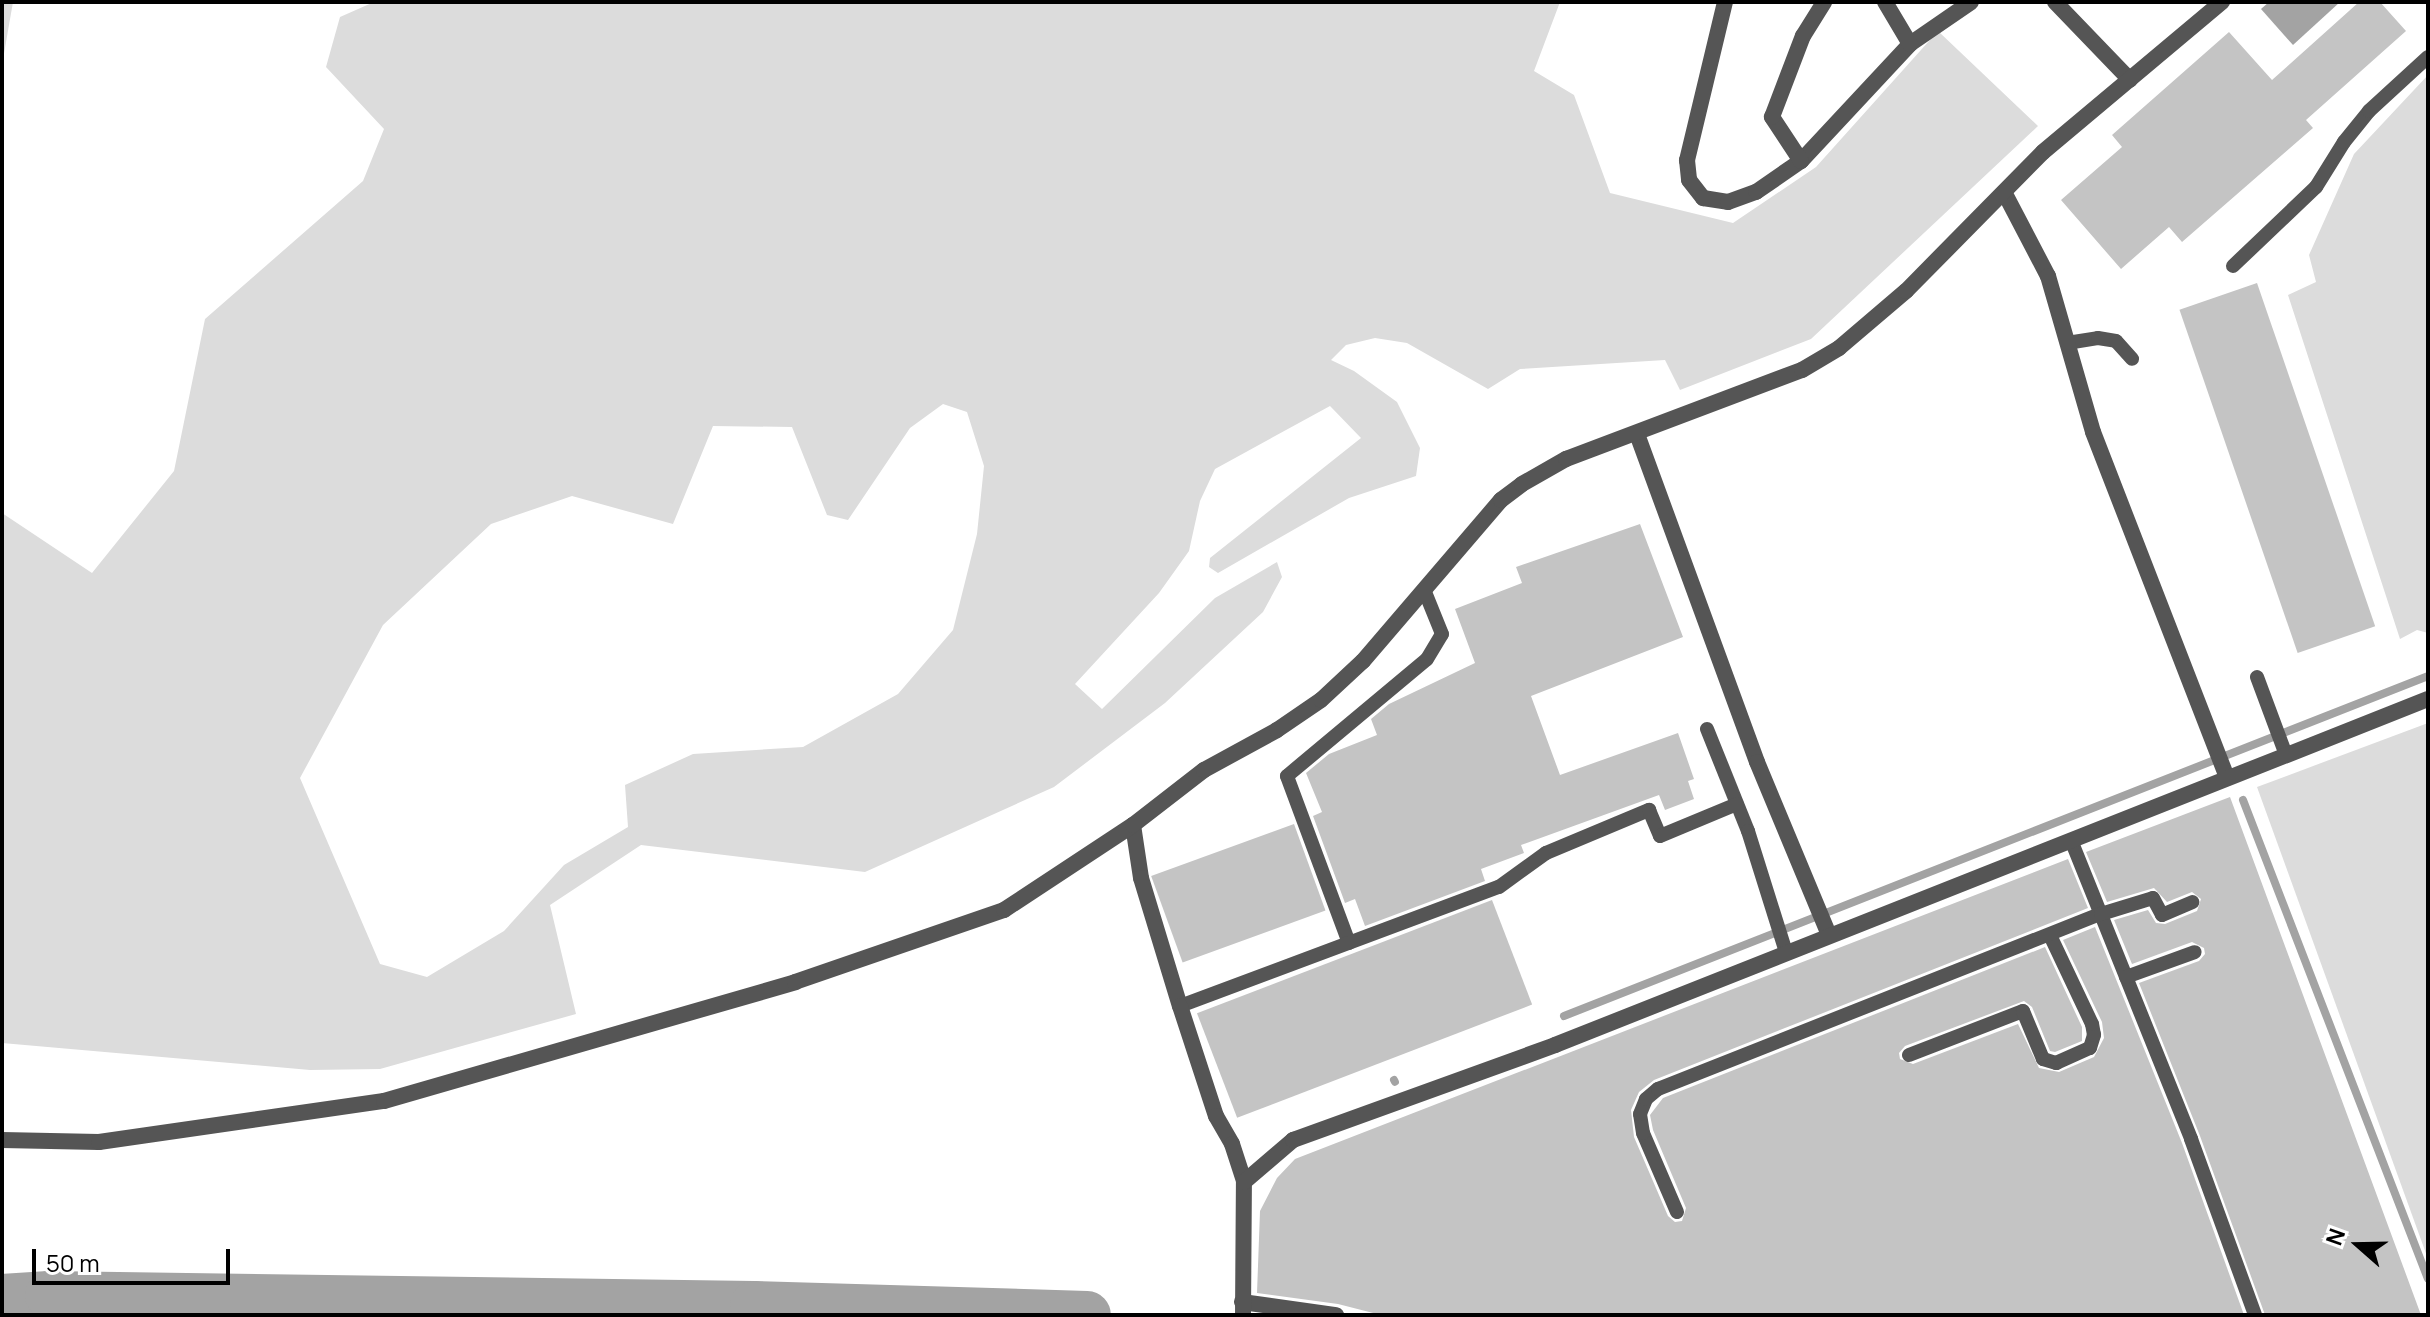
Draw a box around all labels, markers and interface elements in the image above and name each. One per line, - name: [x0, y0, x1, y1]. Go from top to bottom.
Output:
- north arrow: [2318, 1205, 2398, 1285]
- text: N: [2319, 1224, 2352, 1249]
- scale bar: [36, 1233, 234, 1283]
- text: 50 m: [46, 1246, 100, 1279]

